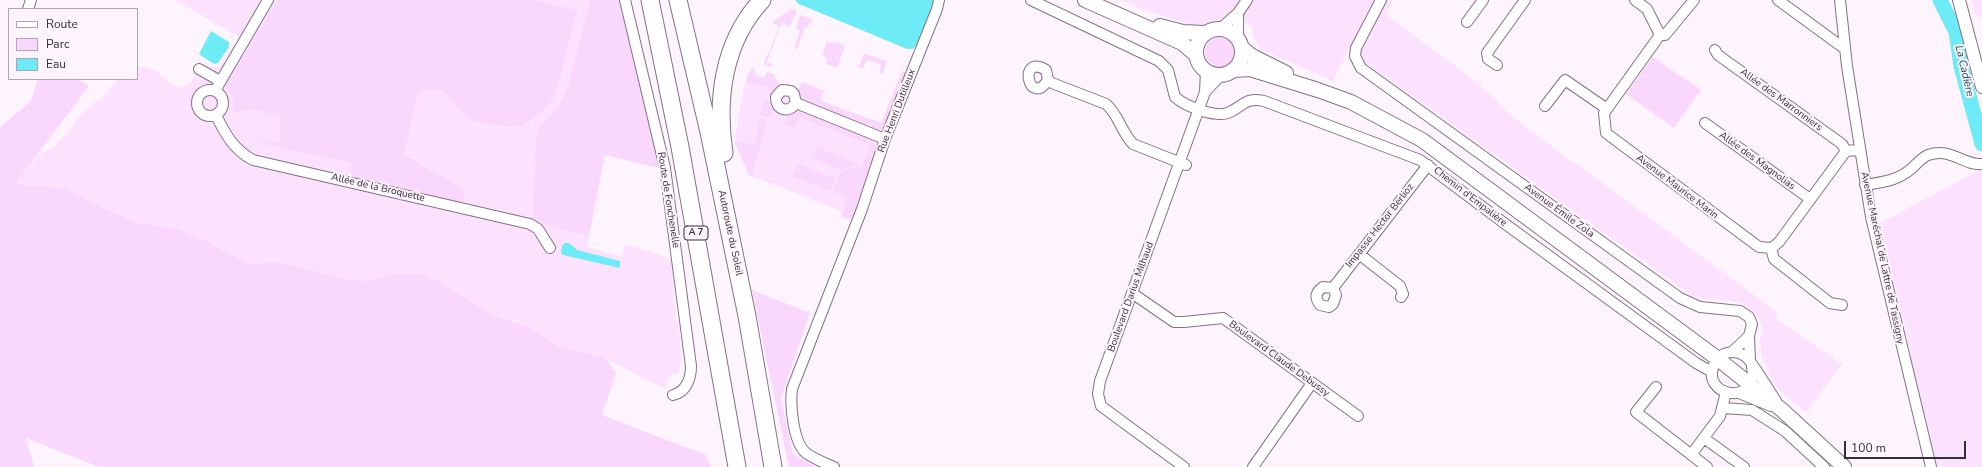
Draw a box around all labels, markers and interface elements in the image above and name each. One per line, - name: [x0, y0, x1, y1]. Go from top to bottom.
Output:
- legend: [8, 8, 138, 80]
- text: Route: [46, 16, 78, 32]
- text: Parc: [46, 36, 69, 52]
- water label: La Cadière: [1952, 44, 1976, 98]
- text: Eau: [46, 56, 66, 72]
- street label: Allée des Marronniers: [1738, 66, 1824, 134]
- street label: Rue Henri Dutilleux: [876, 68, 918, 154]
- street label: Allée des Magnolias: [1717, 129, 1797, 193]
- street label: Route de Fonchenelle: [654, 151, 682, 249]
- street label: Avenue Maurice Marin: [1634, 152, 1720, 222]
- street label: Chemin d'Empalière: [1431, 165, 1509, 229]
- street label: Allée de la Broquette: [330, 171, 426, 205]
- street label: Avenue Maréchal de Lattre de Tassigny: [1858, 171, 1906, 345]
- street label: Impasse Hector Berlioz: [1343, 182, 1417, 270]
- street label: Avenue Émile Zola: [1522, 182, 1596, 240]
- street label: Autoroute du Soleil: [715, 189, 745, 277]
- road number: A 7: [684, 226, 708, 240]
- street label: Boulevard Darius Milhaud: [1105, 240, 1157, 354]
- street label: Boulevard Claude Debussy: [1226, 318, 1332, 400]
- scale bar: [1846, 433, 1968, 459]
- text: 100 m: [1851, 440, 1886, 456]

